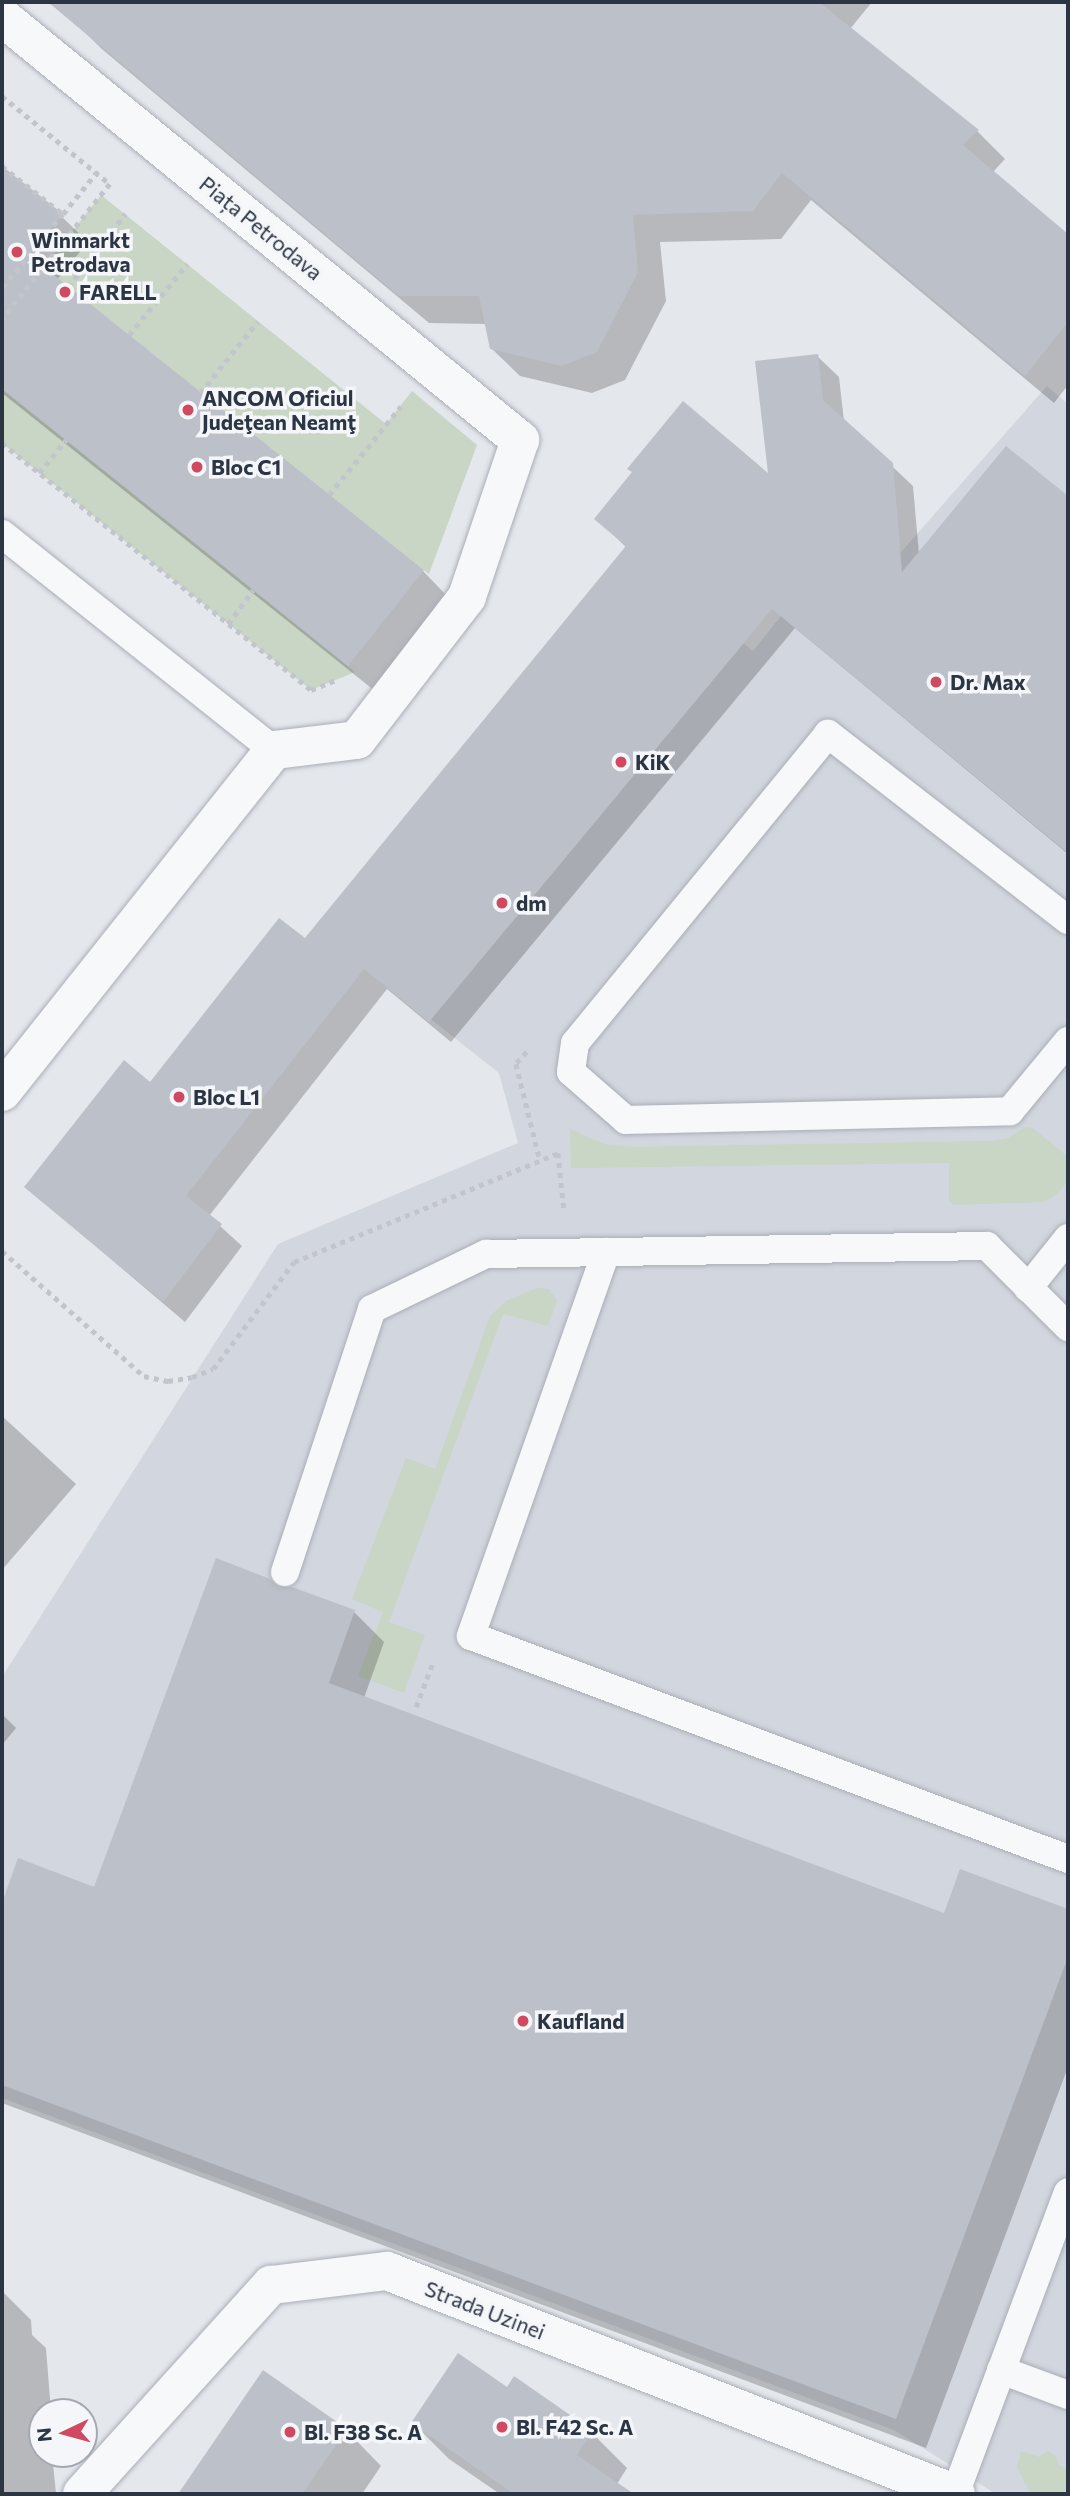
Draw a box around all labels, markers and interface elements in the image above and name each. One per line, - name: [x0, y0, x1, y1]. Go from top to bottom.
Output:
- street label: Piața Petrodava: [195, 171, 327, 285]
- place label: Winmarkt Petrodava: [31, 227, 130, 277]
- marker: Winmarkt Petrodava: [9, 244, 25, 260]
- place label: FARELL: [79, 279, 157, 305]
- marker: FARELL: [57, 284, 73, 300]
- place label: ANCOM Oficiul Judeţean Neamţ: [202, 385, 356, 435]
- marker: ANCOM Oficiul Judeţean Neamţ: [180, 402, 196, 418]
- place label: Bloc C1: [211, 454, 281, 480]
- marker: Bloc C1: [189, 459, 205, 475]
- place label: Dr. Max: [950, 669, 1026, 695]
- marker: Dr. Max: [928, 674, 944, 690]
- place label: KiK: [635, 749, 670, 775]
- marker: KiK: [613, 754, 629, 770]
- place label: dm: [516, 890, 547, 916]
- marker: dm: [494, 895, 510, 911]
- place label: Bloc L1: [193, 1084, 260, 1110]
- marker: Bloc L1: [171, 1089, 187, 1105]
- place label: Kaufland: [537, 2008, 625, 2034]
- marker: Kaufland: [515, 2013, 531, 2029]
- street label: Strada Uzinei: [421, 2276, 549, 2344]
- north arrow: [28, 2398, 98, 2468]
- place label: Bl. F42 Sc. A: [516, 2414, 633, 2440]
- place label: Bl. F38 Sc. A: [304, 2419, 422, 2445]
- marker: Bl. F42 Sc. A: [494, 2419, 510, 2435]
- marker: Bl. F38 Sc. A: [282, 2424, 298, 2440]
- text: N: [31, 2427, 56, 2443]

